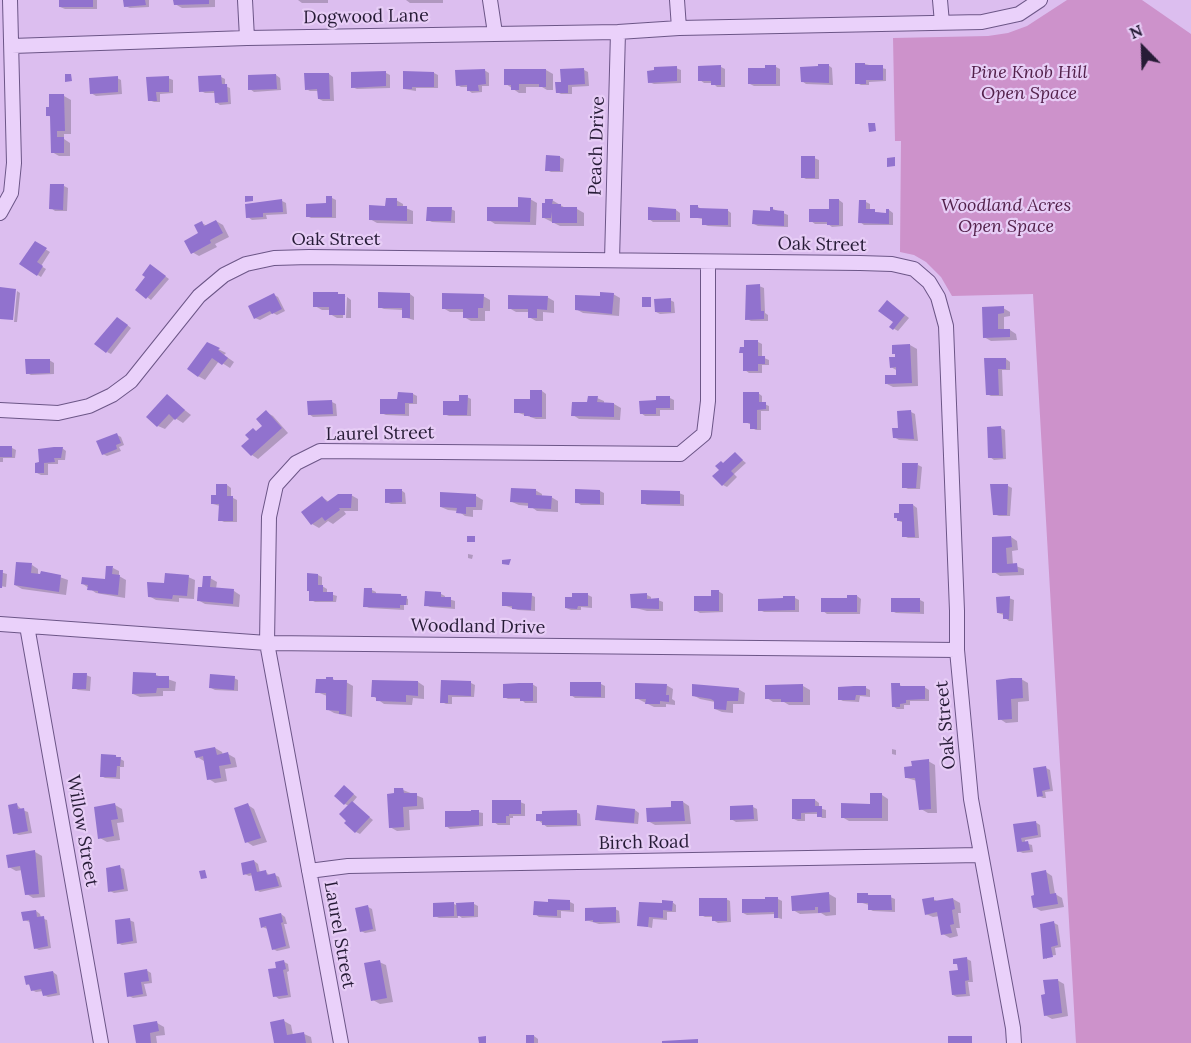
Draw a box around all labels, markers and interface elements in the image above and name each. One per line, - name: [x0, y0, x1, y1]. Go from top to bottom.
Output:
- street label: Dogwood Lane: [303, 5, 429, 29]
- north arrow: [1113, 18, 1173, 78]
- text: N: [1126, 20, 1146, 43]
- park label: Pine Knob Hill Open Space: [970, 62, 1088, 104]
- street label: Peach Drive: [584, 96, 610, 196]
- park label: Woodland Acres Open Space: [941, 195, 1071, 238]
- street label: Oak Street: [291, 229, 381, 251]
- street label: Oak Street: [777, 233, 867, 257]
- street label: Laurel Street: [325, 422, 435, 446]
- street label: Woodland Drive: [410, 615, 546, 639]
- street label: Oak Street: [931, 680, 961, 770]
- street label: Willow Street: [62, 773, 102, 889]
- street label: Birch Road: [599, 831, 689, 855]
- street label: Laurel Street: [319, 880, 359, 990]

